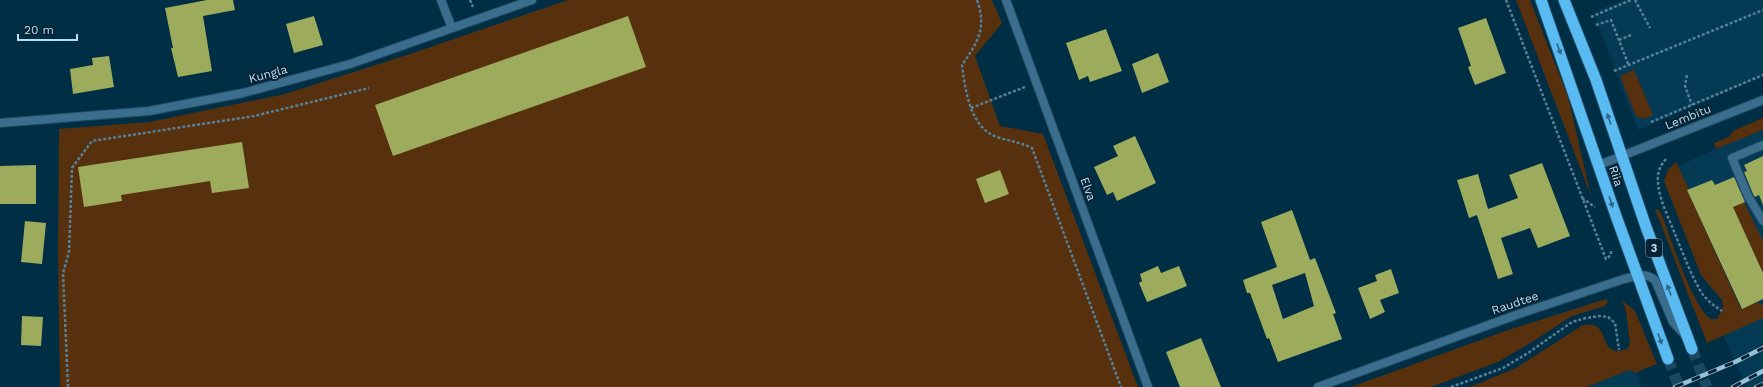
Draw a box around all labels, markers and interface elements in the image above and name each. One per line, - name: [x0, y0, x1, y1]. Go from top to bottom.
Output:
- scale bar: [18, 16, 77, 42]
- text: 20 m: [24, 23, 54, 37]
- one-way arrow: [1557, 44, 1563, 56]
- street label: Kungla: [247, 62, 289, 86]
- street label: Lembitu: [1663, 101, 1713, 133]
- one-way arrow: [1606, 113, 1612, 125]
- street label: Riia: [1606, 164, 1626, 188]
- street label: Elva: [1077, 175, 1099, 203]
- one-way arrow: [1608, 196, 1614, 208]
- road number: 3: [1646, 239, 1662, 257]
- one-way arrow: [1666, 283, 1672, 295]
- street label: Raudtee: [1490, 288, 1540, 318]
- one-way arrow: [1658, 333, 1664, 345]

